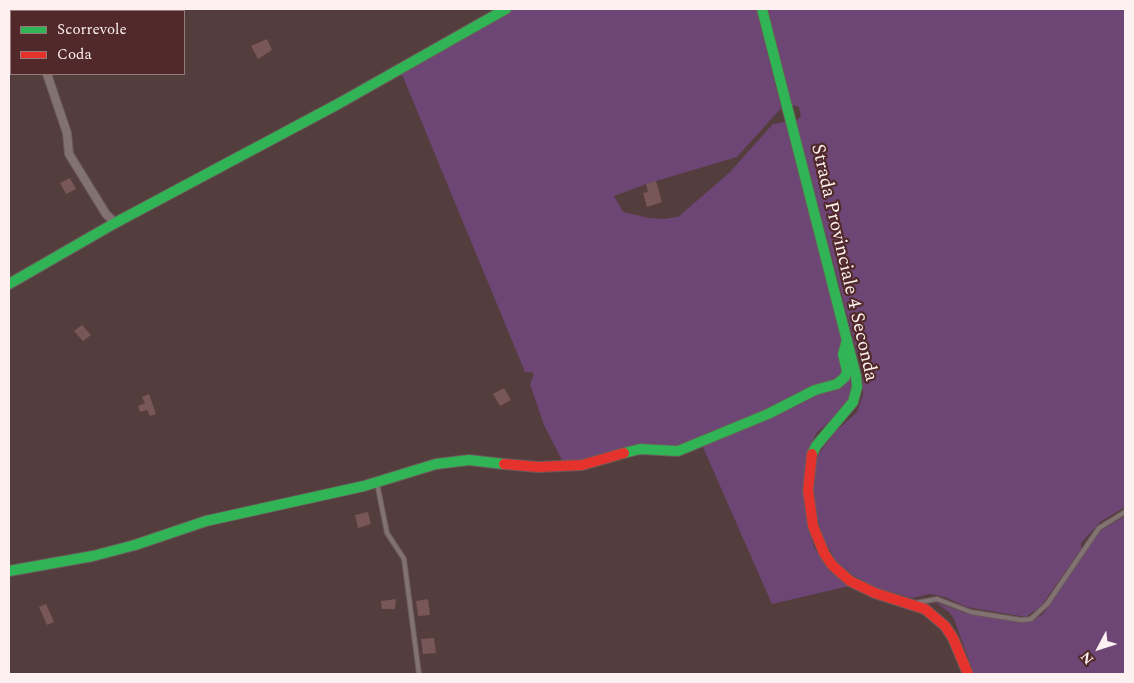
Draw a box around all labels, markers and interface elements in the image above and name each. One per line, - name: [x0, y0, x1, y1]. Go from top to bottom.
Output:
- legend: [10, 10, 185, 75]
- text: Scorrevole: [57, 18, 127, 41]
- text: Coda: [57, 43, 92, 66]
- street label: Strada Provinciale 4 Seconda: [805, 142, 881, 384]
- north arrow: [1074, 623, 1124, 673]
- text: N: [1075, 647, 1099, 669]

